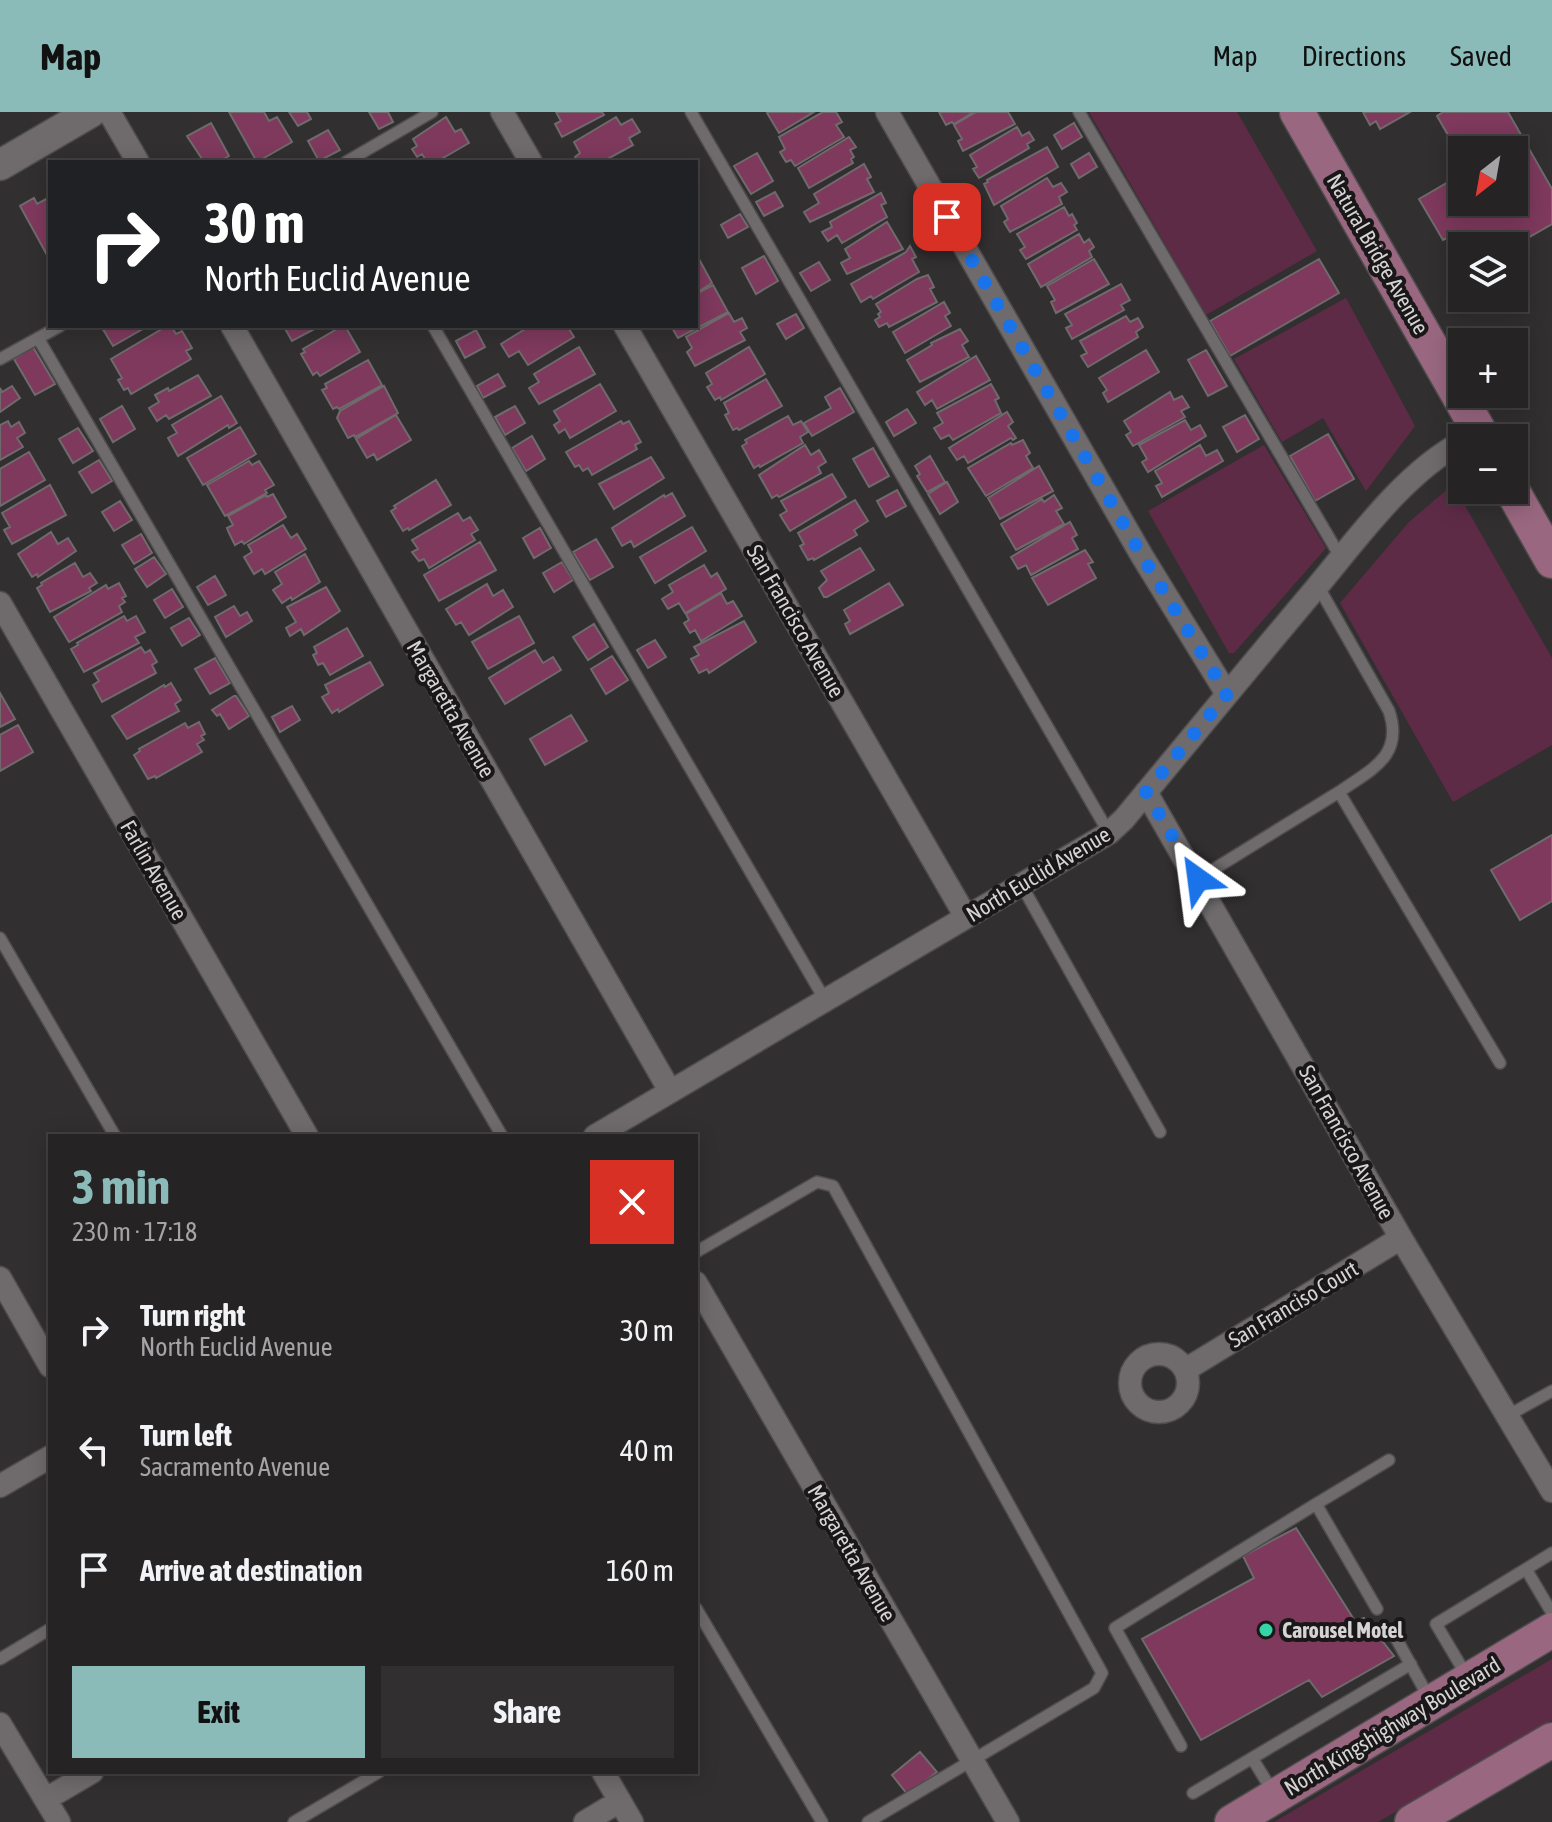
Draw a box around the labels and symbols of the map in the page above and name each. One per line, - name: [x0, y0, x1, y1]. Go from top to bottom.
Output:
- north arrow: [1448, 136, 1528, 216]
- street label: Natural Bridge Avenue: [1322, 169, 1434, 339]
- pin: [913, 183, 981, 251]
- street label: San Francisco Avenue: [742, 540, 850, 702]
- street label: Margaretta Avenue: [401, 636, 501, 782]
- street label: Farlin Avenue: [115, 816, 193, 924]
- street label: North Euclid Avenue: [961, 821, 1115, 927]
- position arrow: [1156, 837, 1240, 921]
- street label: San Francisco Avenue: [1294, 1061, 1400, 1223]
- street label: San Franciso Court: [1224, 1255, 1362, 1353]
- street label: Margaretta Avenue: [802, 1480, 902, 1626]
- place label: Carousel Motel: [1282, 1617, 1404, 1643]
- marker: Carousel Motel: [1257, 1621, 1275, 1639]
- street label: North Kingshighway Boulevard: [1279, 1651, 1505, 1801]

